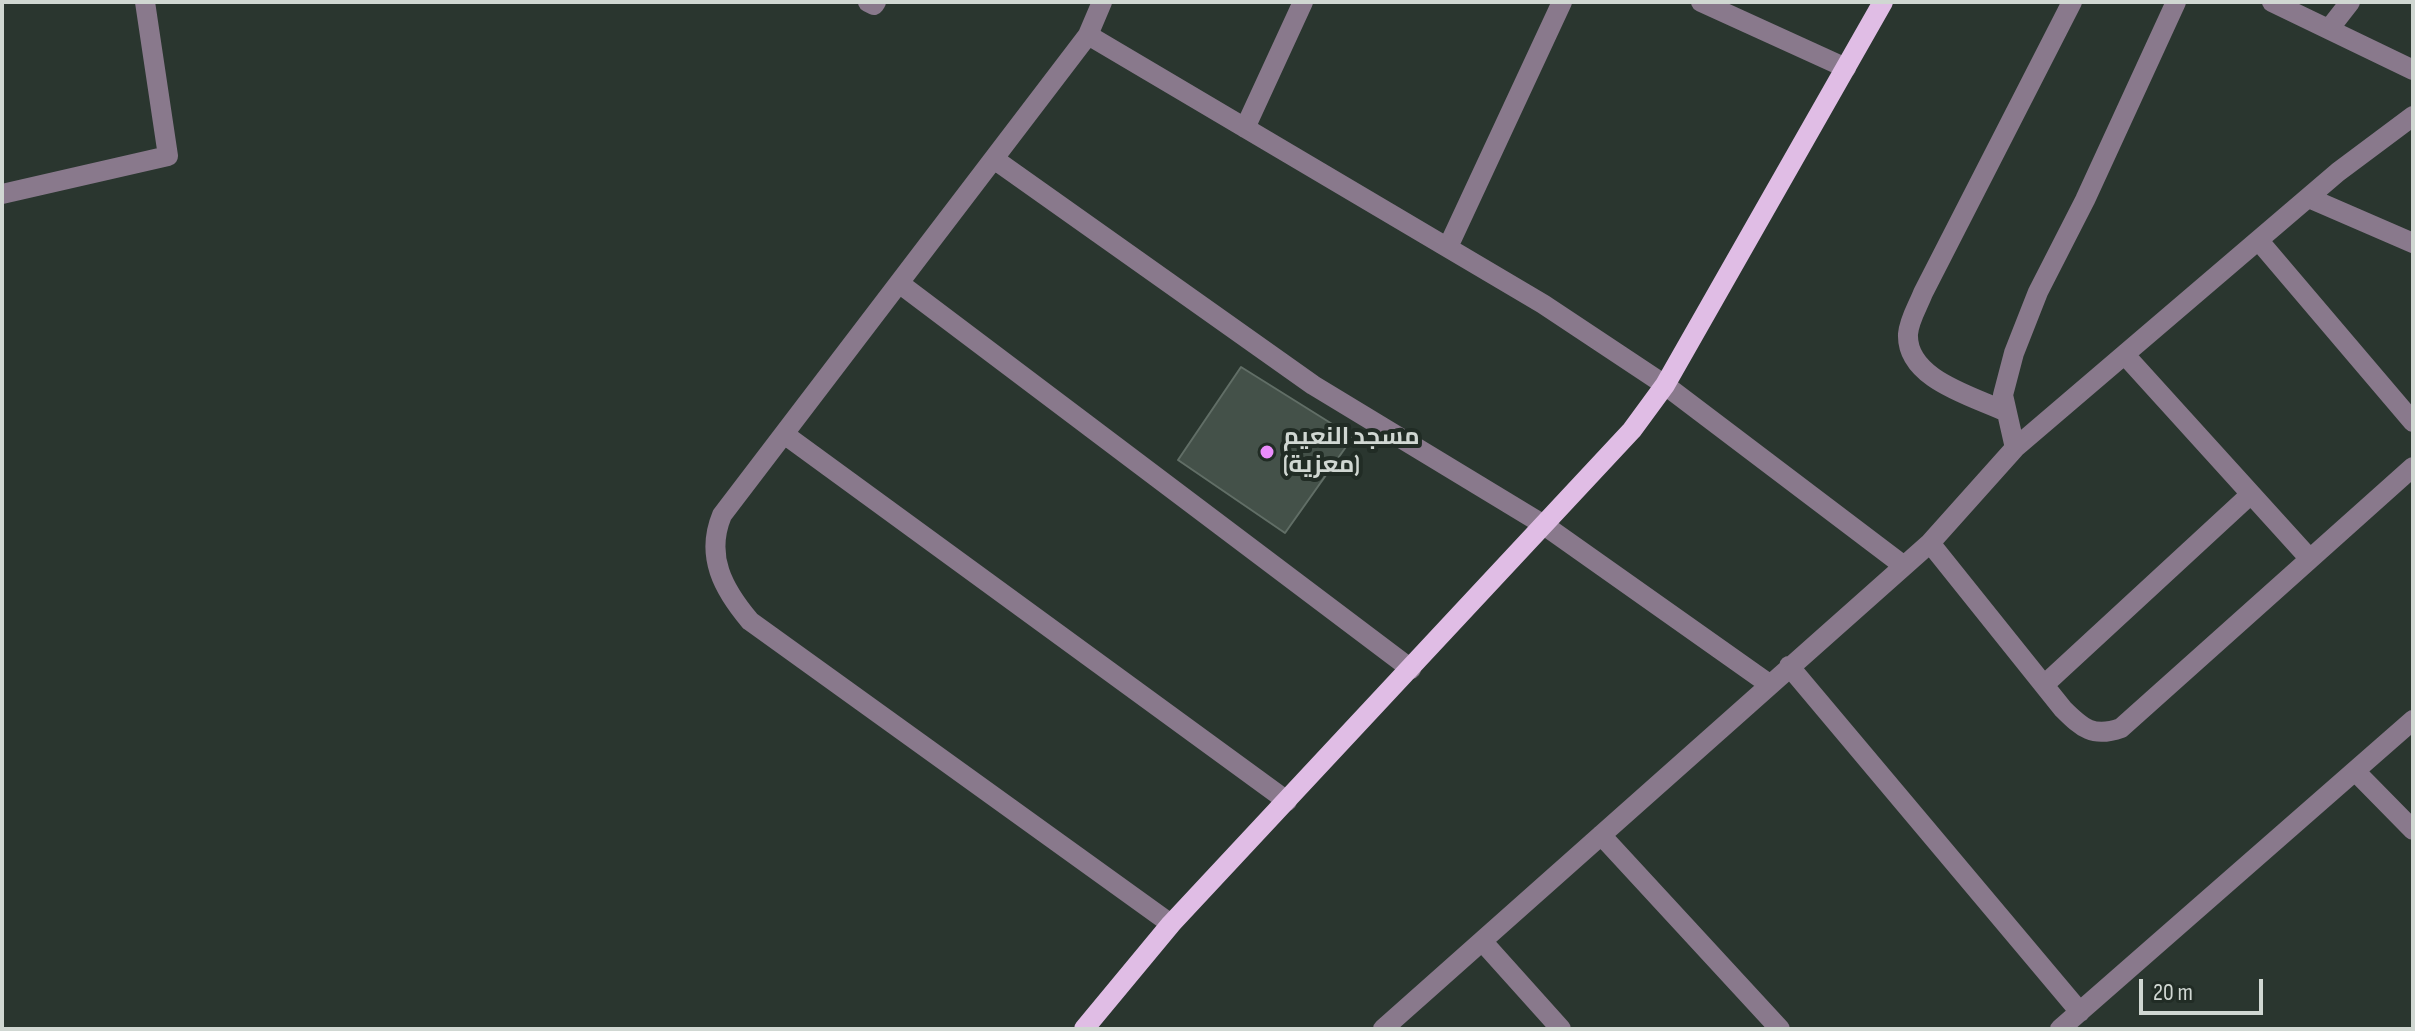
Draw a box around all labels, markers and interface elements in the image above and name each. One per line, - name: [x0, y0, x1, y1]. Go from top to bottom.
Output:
- place label: مسجد النعيم (معزية): [1283, 424, 1420, 480]
- marker: مسجد النعيم (معزية): [1258, 443, 1276, 461]
- scale bar: [2143, 963, 2267, 1013]
- text: 20 m: [2153, 978, 2193, 1007]

